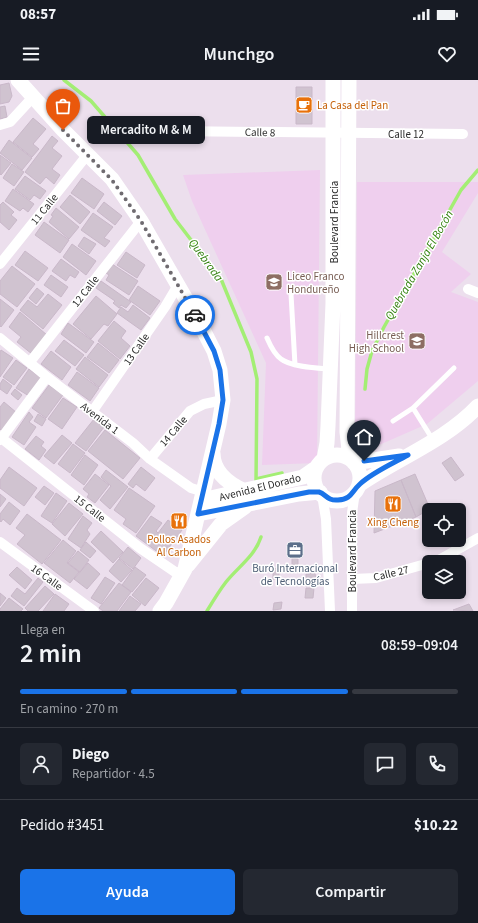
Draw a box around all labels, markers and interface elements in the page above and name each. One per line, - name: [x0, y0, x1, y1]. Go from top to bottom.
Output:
- text: 08:57: [20, 4, 56, 25]
- text: Munchgo: [204, 42, 274, 67]
- icon: menu: [20, 43, 42, 65]
- icon: heart: [436, 43, 458, 65]
- pin: [46, 89, 80, 130]
- icon: bag: [52, 95, 74, 117]
- cafe icon: La Casa del Pan: [294, 95, 314, 115]
- place label: La Casa del Pan: [317, 98, 388, 113]
- callout: Mercadito M & M: [87, 116, 205, 144]
- text: Mercadito M & M: [100, 121, 192, 139]
- street label: Calle 8: [245, 125, 276, 140]
- street label: Calle 12: [388, 127, 424, 142]
- street label: Boulevard Francia: [327, 181, 342, 263]
- street label: 11 Calle: [27, 190, 62, 228]
- water label: Quebrada Zanja El Bocón: [381, 207, 458, 323]
- water label: Quebrada: [184, 235, 227, 286]
- place label: Liceo Franco Hondureño: [287, 269, 345, 297]
- street label: 12 Calle: [68, 272, 103, 310]
- school or university icon: Liceo Franco Hondureño: [264, 272, 284, 292]
- courier: [175, 295, 215, 335]
- icon: car: [184, 304, 206, 326]
- place label: Hillcrest High School: [349, 328, 404, 356]
- street label: 13 Calle: [120, 330, 153, 368]
- school or university icon: Hillcrest High School: [407, 331, 427, 351]
- street label: Avenida 1: [77, 399, 122, 438]
- street label: 14 Calle: [156, 412, 191, 450]
- pin: [347, 420, 381, 461]
- icon: home: [353, 426, 375, 448]
- street label: Avenida El Dorado: [218, 470, 303, 505]
- street label: 15 Calle: [71, 491, 109, 526]
- restaurant icon: Xing Cheng: [383, 494, 403, 514]
- map controls: [422, 503, 466, 599]
- button: locate: [422, 503, 466, 547]
- street label: Boulevard Francia: [345, 510, 360, 592]
- restaurant icon: Pollos Asados Al Carbon: [169, 511, 189, 531]
- place label: Xing Cheng: [367, 515, 419, 530]
- place label: Pollos Asados Al Carbon: [147, 532, 211, 560]
- office icon: Buró Internacional de Tecnologías: [285, 540, 305, 560]
- button: layers: [422, 555, 466, 599]
- street label: 16 Calle: [28, 561, 66, 594]
- place label: Buró Internacional de Tecnologías: [252, 561, 338, 589]
- street label: Calle 27: [372, 562, 410, 585]
- text: Llega en: [20, 621, 65, 639]
- text: 2 min: [20, 635, 82, 672]
- text: 08:59–09:04: [381, 635, 458, 656]
- text: En camino · 270 m: [20, 700, 118, 718]
- button: person: [20, 743, 62, 785]
- button: chat: [364, 743, 406, 785]
- button: phone: [416, 743, 458, 785]
- text: Diego: [72, 744, 109, 765]
- text: Repartidor · 4.5: [72, 765, 155, 783]
- text: Pedido #3451: [20, 815, 104, 836]
- text: $10.22: [414, 815, 458, 836]
- button: Ayuda: [20, 869, 235, 915]
- button: Compartir: [243, 869, 458, 915]

